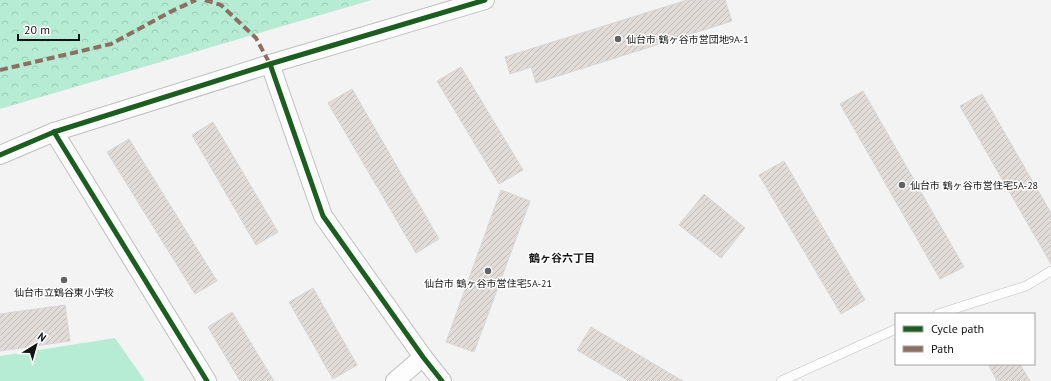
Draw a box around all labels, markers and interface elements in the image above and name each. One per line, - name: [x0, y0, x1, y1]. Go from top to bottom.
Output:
- scale bar: [18, 16, 79, 42]
- text: 20 m: [24, 22, 50, 37]
- place label: 仙台市 鶴ヶ谷市営団地9A-1: [626, 33, 749, 46]
- marker: 仙台市 鶴ヶ谷市営団地9A-1: [613, 34, 623, 44]
- place label: 仙台市 鶴ヶ谷市営住宅5A-28: [910, 179, 1038, 192]
- marker: 仙台市 鶴ヶ谷市営住宅5A-28: [897, 180, 907, 190]
- district label: 鶴ヶ谷六丁目: [528, 251, 595, 265]
- marker: 仙台市 鶴ヶ谷市営住宅5A-21: [483, 266, 493, 276]
- marker: 仙台市立鶴谷東小学校: [59, 275, 69, 285]
- place label: 仙台市 鶴ヶ谷市営住宅5A-21: [424, 277, 552, 290]
- place label: 仙台市立鶴谷東小学校: [14, 286, 114, 299]
- legend: [895, 313, 1035, 365]
- text: Cycle path: [931, 321, 984, 336]
- north arrow: [16, 325, 56, 365]
- text: N: [35, 329, 49, 345]
- text: Path: [931, 341, 954, 356]

